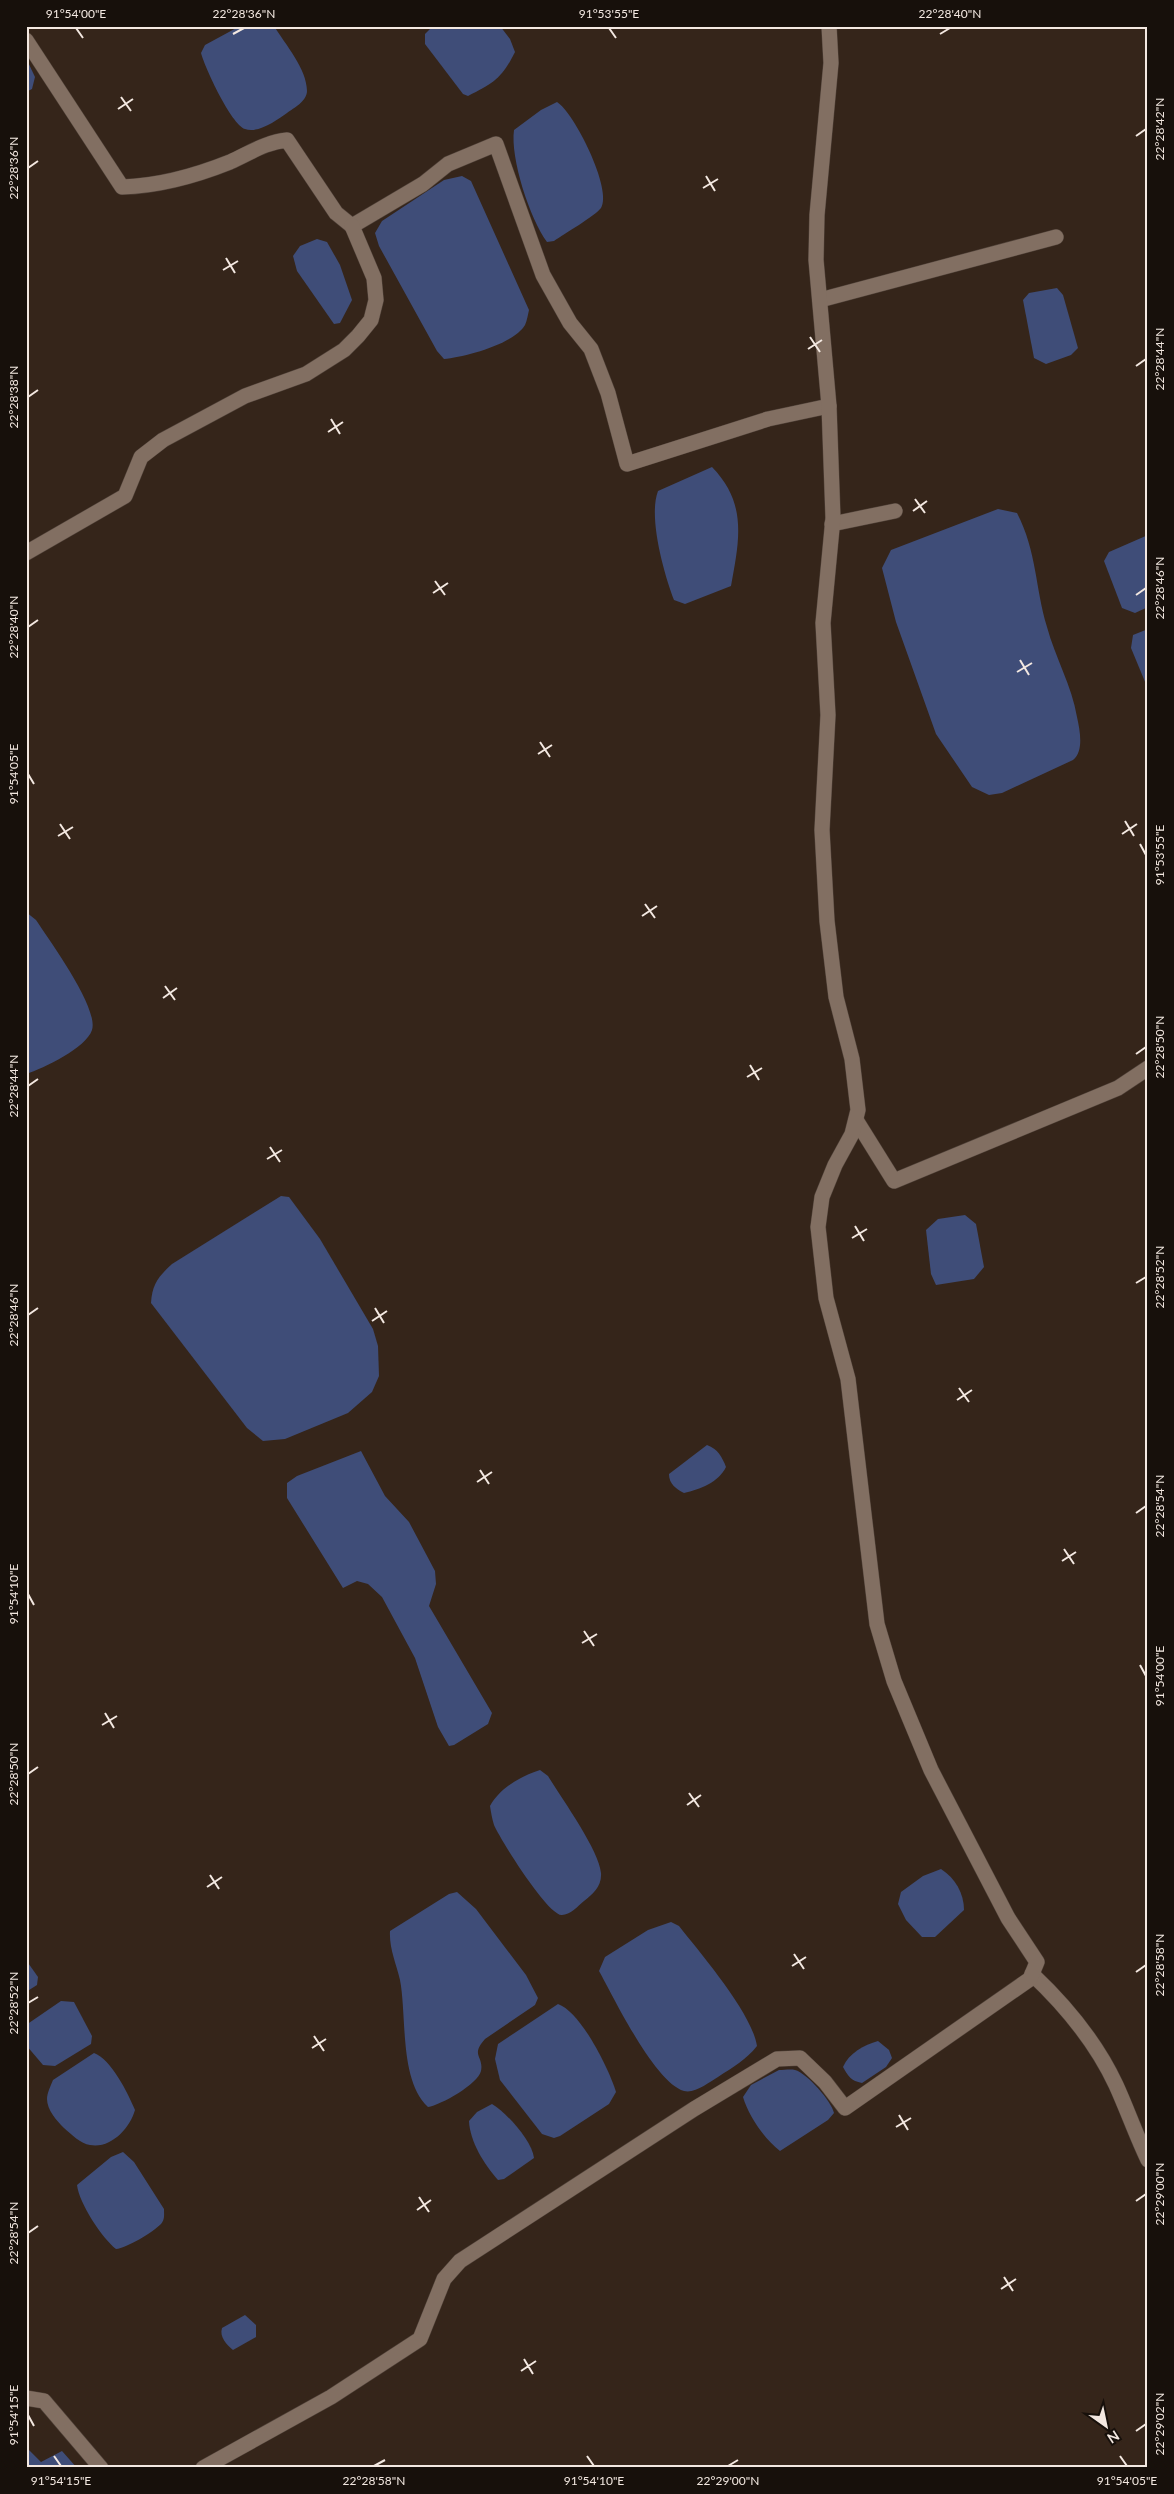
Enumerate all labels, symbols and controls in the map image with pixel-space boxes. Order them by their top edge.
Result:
text: 91°54'00"E [46,6,106,21]
text: 22°28'36"N [213,6,275,21]
text: 91°53'55"E [579,6,639,21]
text: 22°28'40"N [919,6,981,21]
text: 22°28'42"N [1152,98,1167,160]
text: 22°28'36"N [6,137,21,199]
text: 22°28'44"N [1152,328,1167,390]
text: 22°28'38"N [6,366,21,428]
text: 22°28'46"N [1152,557,1167,619]
text: 22°28'40"N [6,596,21,658]
text: 91°54'05"E [6,744,21,804]
text: 91°53'55"E [1152,825,1167,885]
text: 22°28'50"N [1152,1016,1167,1078]
text: 22°28'44"N [6,1055,21,1117]
text: 22°28'52"N [1152,1246,1167,1308]
text: 22°28'46"N [6,1284,21,1346]
text: 22°28'54"N [1152,1475,1167,1537]
text: 91°54'10"E [6,1564,21,1624]
text: 91°54'00"E [1152,1646,1167,1706]
text: 22°28'50"N [6,1743,21,1805]
text: 22°28'58"N [1152,1934,1167,1996]
text: 22°28'52"N [6,1972,21,2034]
text: 22°29'00"N [1152,2163,1167,2225]
text: 22°28'54"N [6,2202,21,2264]
text: 91°54'15"E [6,2385,21,2445]
text: 22°29'02"N [1152,2393,1167,2455]
north arrow [1082,2402,1132,2452]
text: N [1104,2427,1123,2447]
text: 91°54'15"E [31,2473,91,2488]
text: 22°28'58"N [343,2473,405,2488]
text: 91°54'10"E [564,2473,624,2488]
text: 22°29'00"N [697,2473,759,2488]
text: 91°54'05"E [1097,2473,1157,2488]

